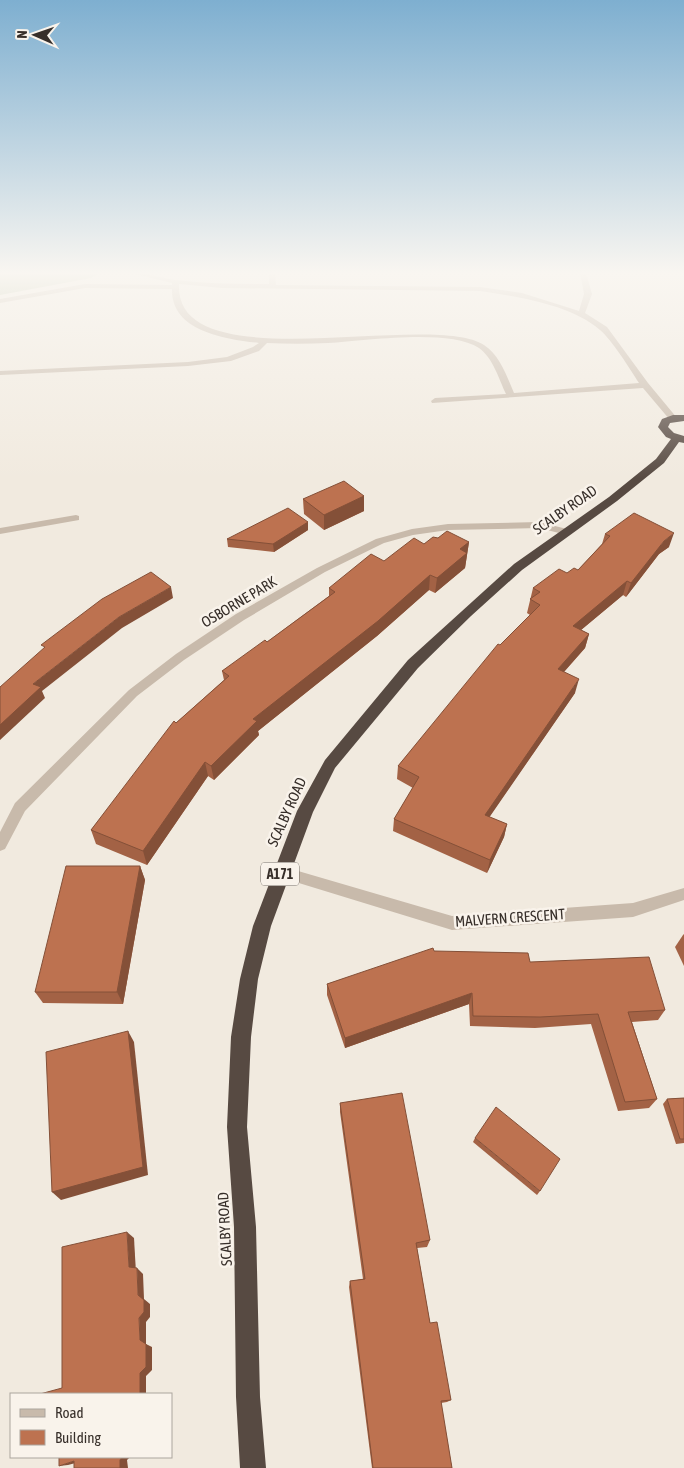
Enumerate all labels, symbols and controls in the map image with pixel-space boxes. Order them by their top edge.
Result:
north arrow [10,10,60,60]
text: N [14,30,30,39]
street label: SCALBY ROAD [530,481,600,538]
street label: OSBORNE PARK [198,572,280,631]
street label: SCALBY ROAD [264,775,309,849]
road number: A171 [261,862,299,886]
street label: MALVERN CRESCENT [454,905,566,930]
street label: SCALBY ROAD [214,1192,235,1266]
legend [10,1393,172,1458]
text: Road [55,1404,84,1421]
text: Building [55,1429,101,1446]

